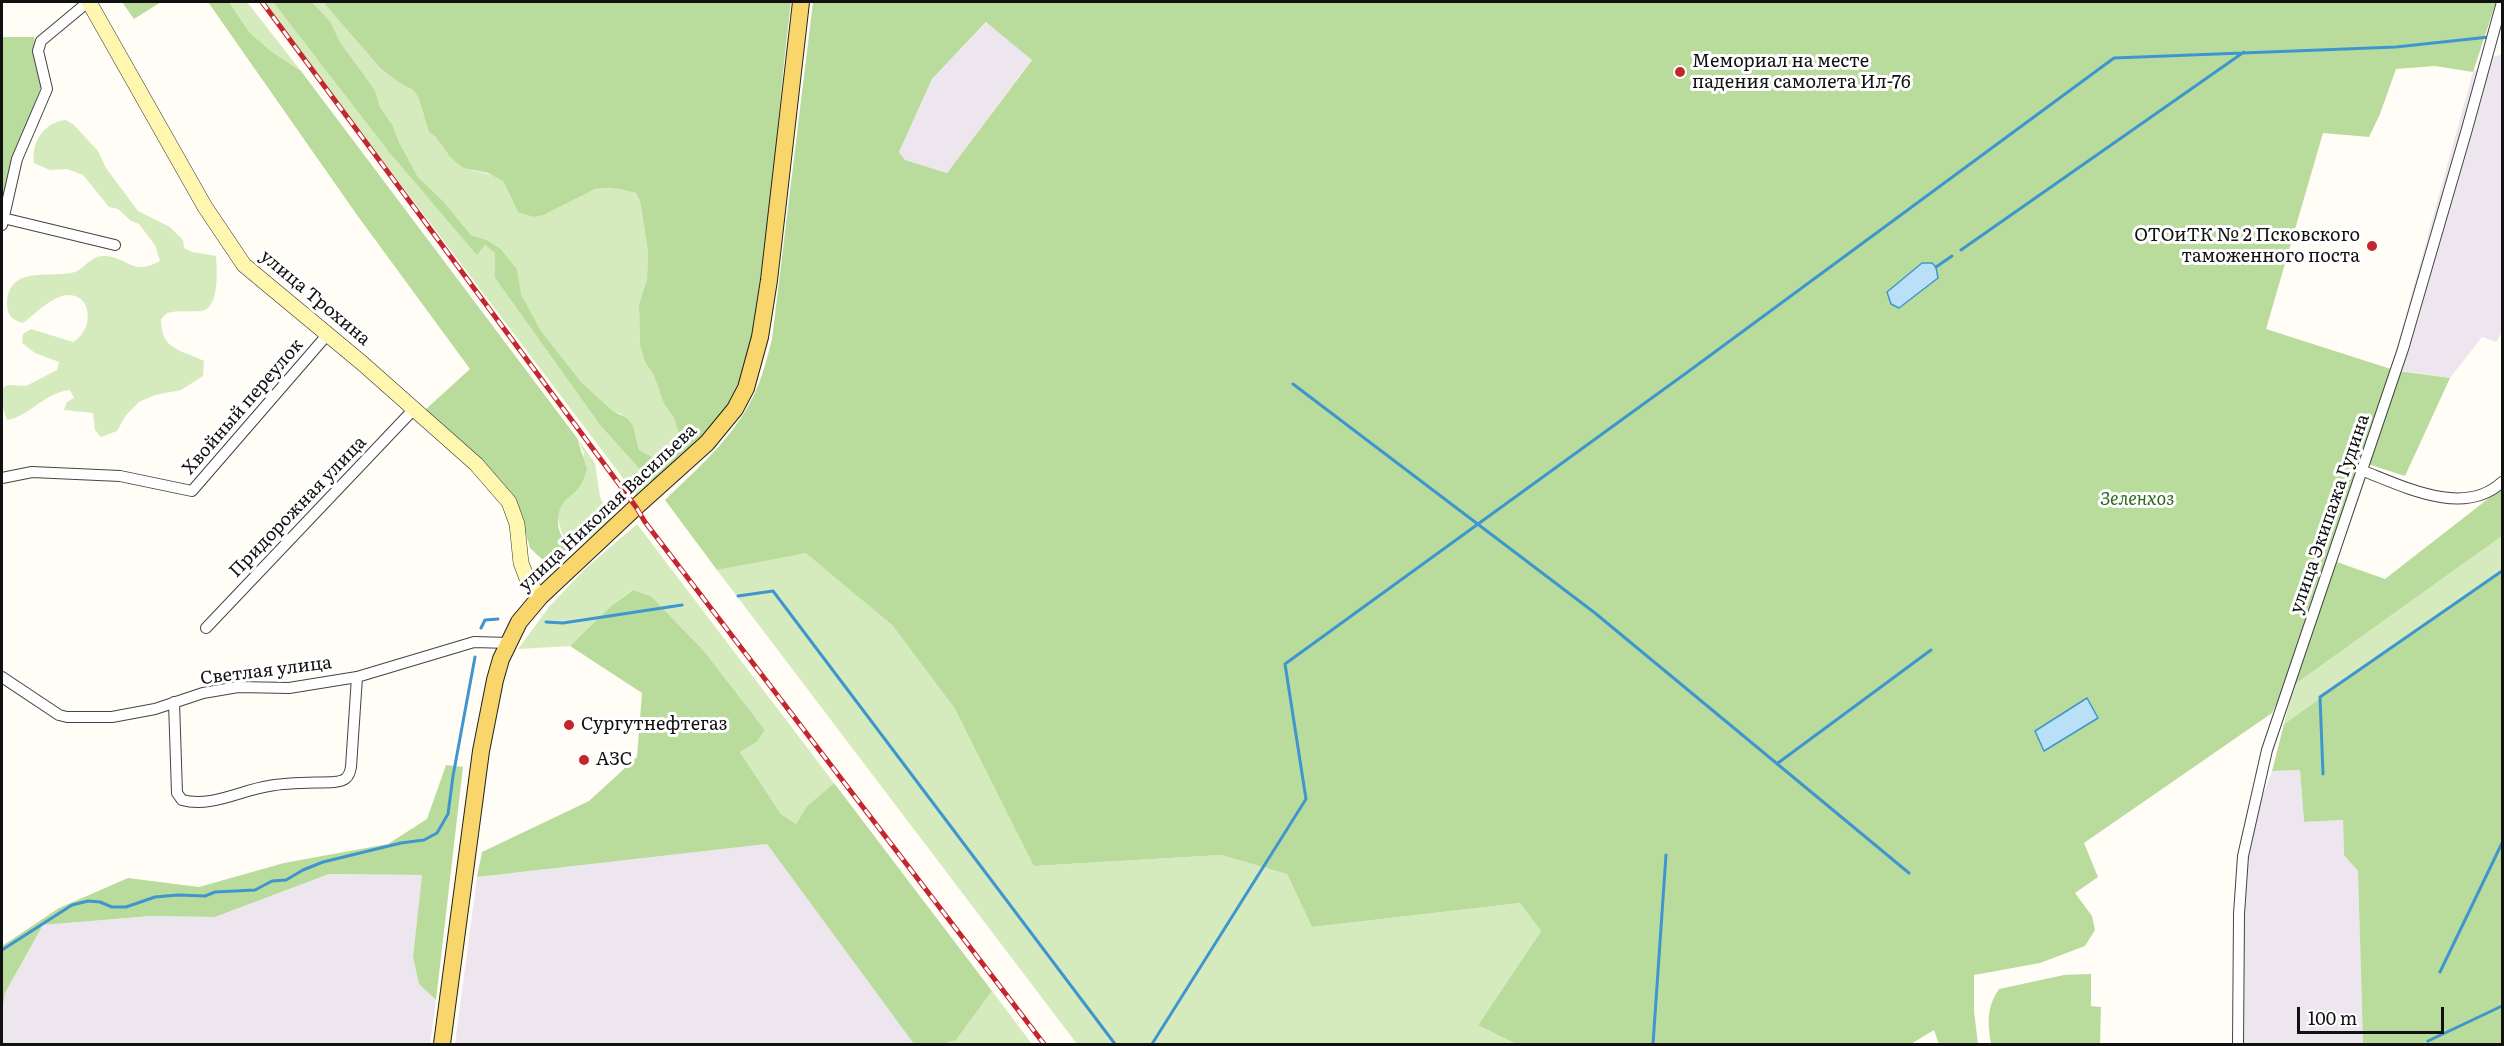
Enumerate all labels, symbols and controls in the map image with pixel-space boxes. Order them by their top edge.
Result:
place label: Мемориал на месте падения самолета Ил-76 [1692,51,1911,94]
marker: Мемориал на месте падения самолета Ил-76 [1673,65,1687,79]
place label: ОТОиТК № 2 Псковского таможенного поста [2134,225,2360,268]
marker: ОТОиТК № 2 Псковского таможенного поста [2365,239,2379,253]
street label: улица Трохина [255,246,375,350]
street label: Хвойный переулок [178,335,308,479]
street label: улица Экипажа Гудина [2286,411,2374,617]
street label: улица Николая Васильева [515,420,701,596]
street label: Придорожная улица [225,432,371,582]
park label: Зеленхоз [2100,489,2174,511]
street label: Светлая улица [199,652,333,690]
place label: Сургутнефтегаз [581,714,728,736]
marker: Сургутнефтегаз [562,718,576,732]
place label: АЗС [596,749,632,771]
marker: АЗС [577,753,591,767]
scale bar [2300,995,2447,1033]
text: 100 m [2308,1004,2357,1031]

